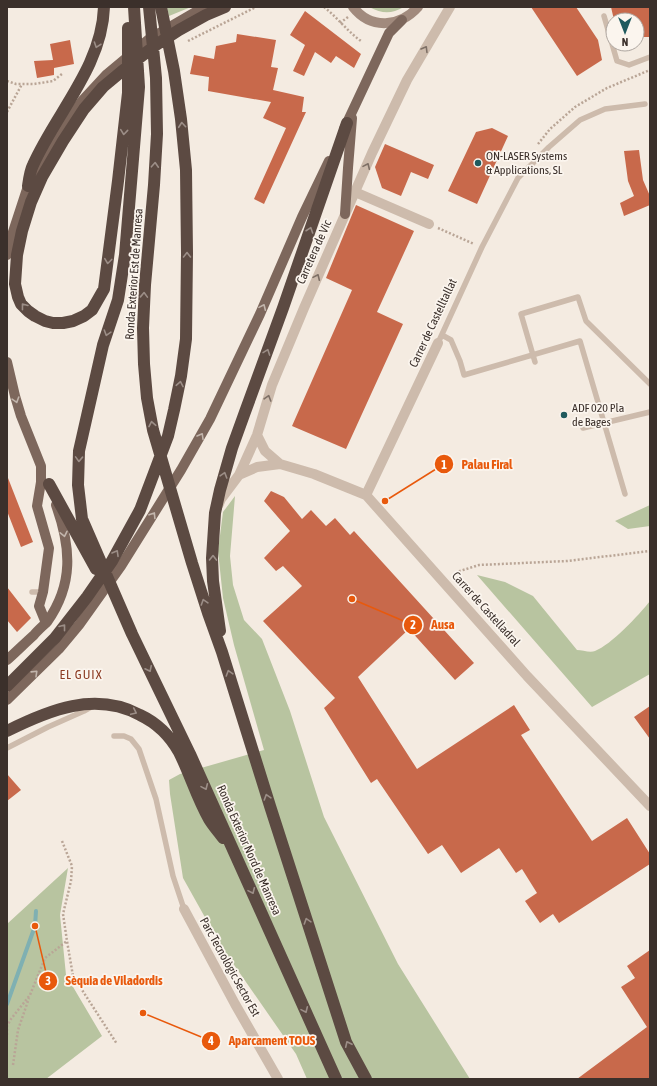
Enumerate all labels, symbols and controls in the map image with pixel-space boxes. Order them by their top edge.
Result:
north arrow [605,12,645,52]
text: N [622,36,628,48]
one-way arrow [93,41,102,48]
one-way arrow [420,46,427,53]
one-way arrow [177,122,186,128]
one-way arrow [120,129,129,135]
place label: ON-LASER Systems & Applications, SL [486,149,567,177]
marker: ON-LASER Systems & Applications, SL [473,158,483,168]
one-way arrow [151,162,160,168]
one-way arrow [362,162,370,169]
street label: Ronda Exterior Est de Manresa [122,208,146,340]
street label: Carretera de Vic [294,217,335,286]
one-way arrow [305,226,314,233]
one-way arrow [183,252,191,258]
one-way arrow [104,258,113,264]
one-way arrow [312,274,320,282]
street label: Carrer de Castelltallat [406,276,460,370]
one-way arrow [140,292,149,298]
one-way arrow [22,303,29,310]
one-way arrow [258,303,266,311]
one-way arrow [103,329,112,336]
one-way arrow [262,349,270,356]
one-way arrow [175,381,183,388]
one-way arrow [263,395,272,402]
one-way arrow [11,396,20,403]
place label: ADF 020 Pla de Bages [572,401,624,429]
marker: ADF 020 Pla de Bages [559,410,569,420]
one-way arrow [148,421,156,427]
one-way arrow [196,433,203,440]
callout: Palau Firal [434,452,521,477]
one-way arrow [75,456,83,462]
text: Palau Firal [462,457,513,472]
text: 1 [441,458,447,472]
one-way arrow [219,472,228,479]
one-way arrow [148,513,155,520]
one-way arrow [60,531,68,537]
one-way arrow [112,550,119,557]
one-way arrow [209,555,217,561]
street label: Carrer de Castelladral [449,569,524,650]
one-way arrow [200,599,209,606]
callout: Ausa [403,612,462,637]
text: Ausa [430,617,455,632]
text: 2 [410,618,416,632]
one-way arrow [58,625,65,632]
one-way arrow [144,665,152,673]
district label: EL GUIX [59,667,103,682]
one-way arrow [30,670,38,677]
one-way arrow [225,670,234,677]
one-way arrow [130,707,137,715]
one-way arrow [200,782,208,790]
street label: Ronda Exterior Nord de Manresa [214,783,284,917]
one-way arrow [263,794,272,801]
one-way arrow [247,887,255,894]
street label: Parc Tecnològic Sector Est [197,915,263,1020]
one-way arrow [303,918,312,925]
callout: Sèquia de Viladordis [38,968,171,993]
text: Sèquia de Viladordis [65,973,163,988]
text: 3 [45,974,51,988]
one-way arrow [300,1005,308,1013]
callout: Aparcament TOUS [201,1028,323,1053]
text: Aparcament TOUS [228,1033,316,1048]
text: 4 [207,1034,214,1048]
one-way arrow [345,1041,353,1049]

